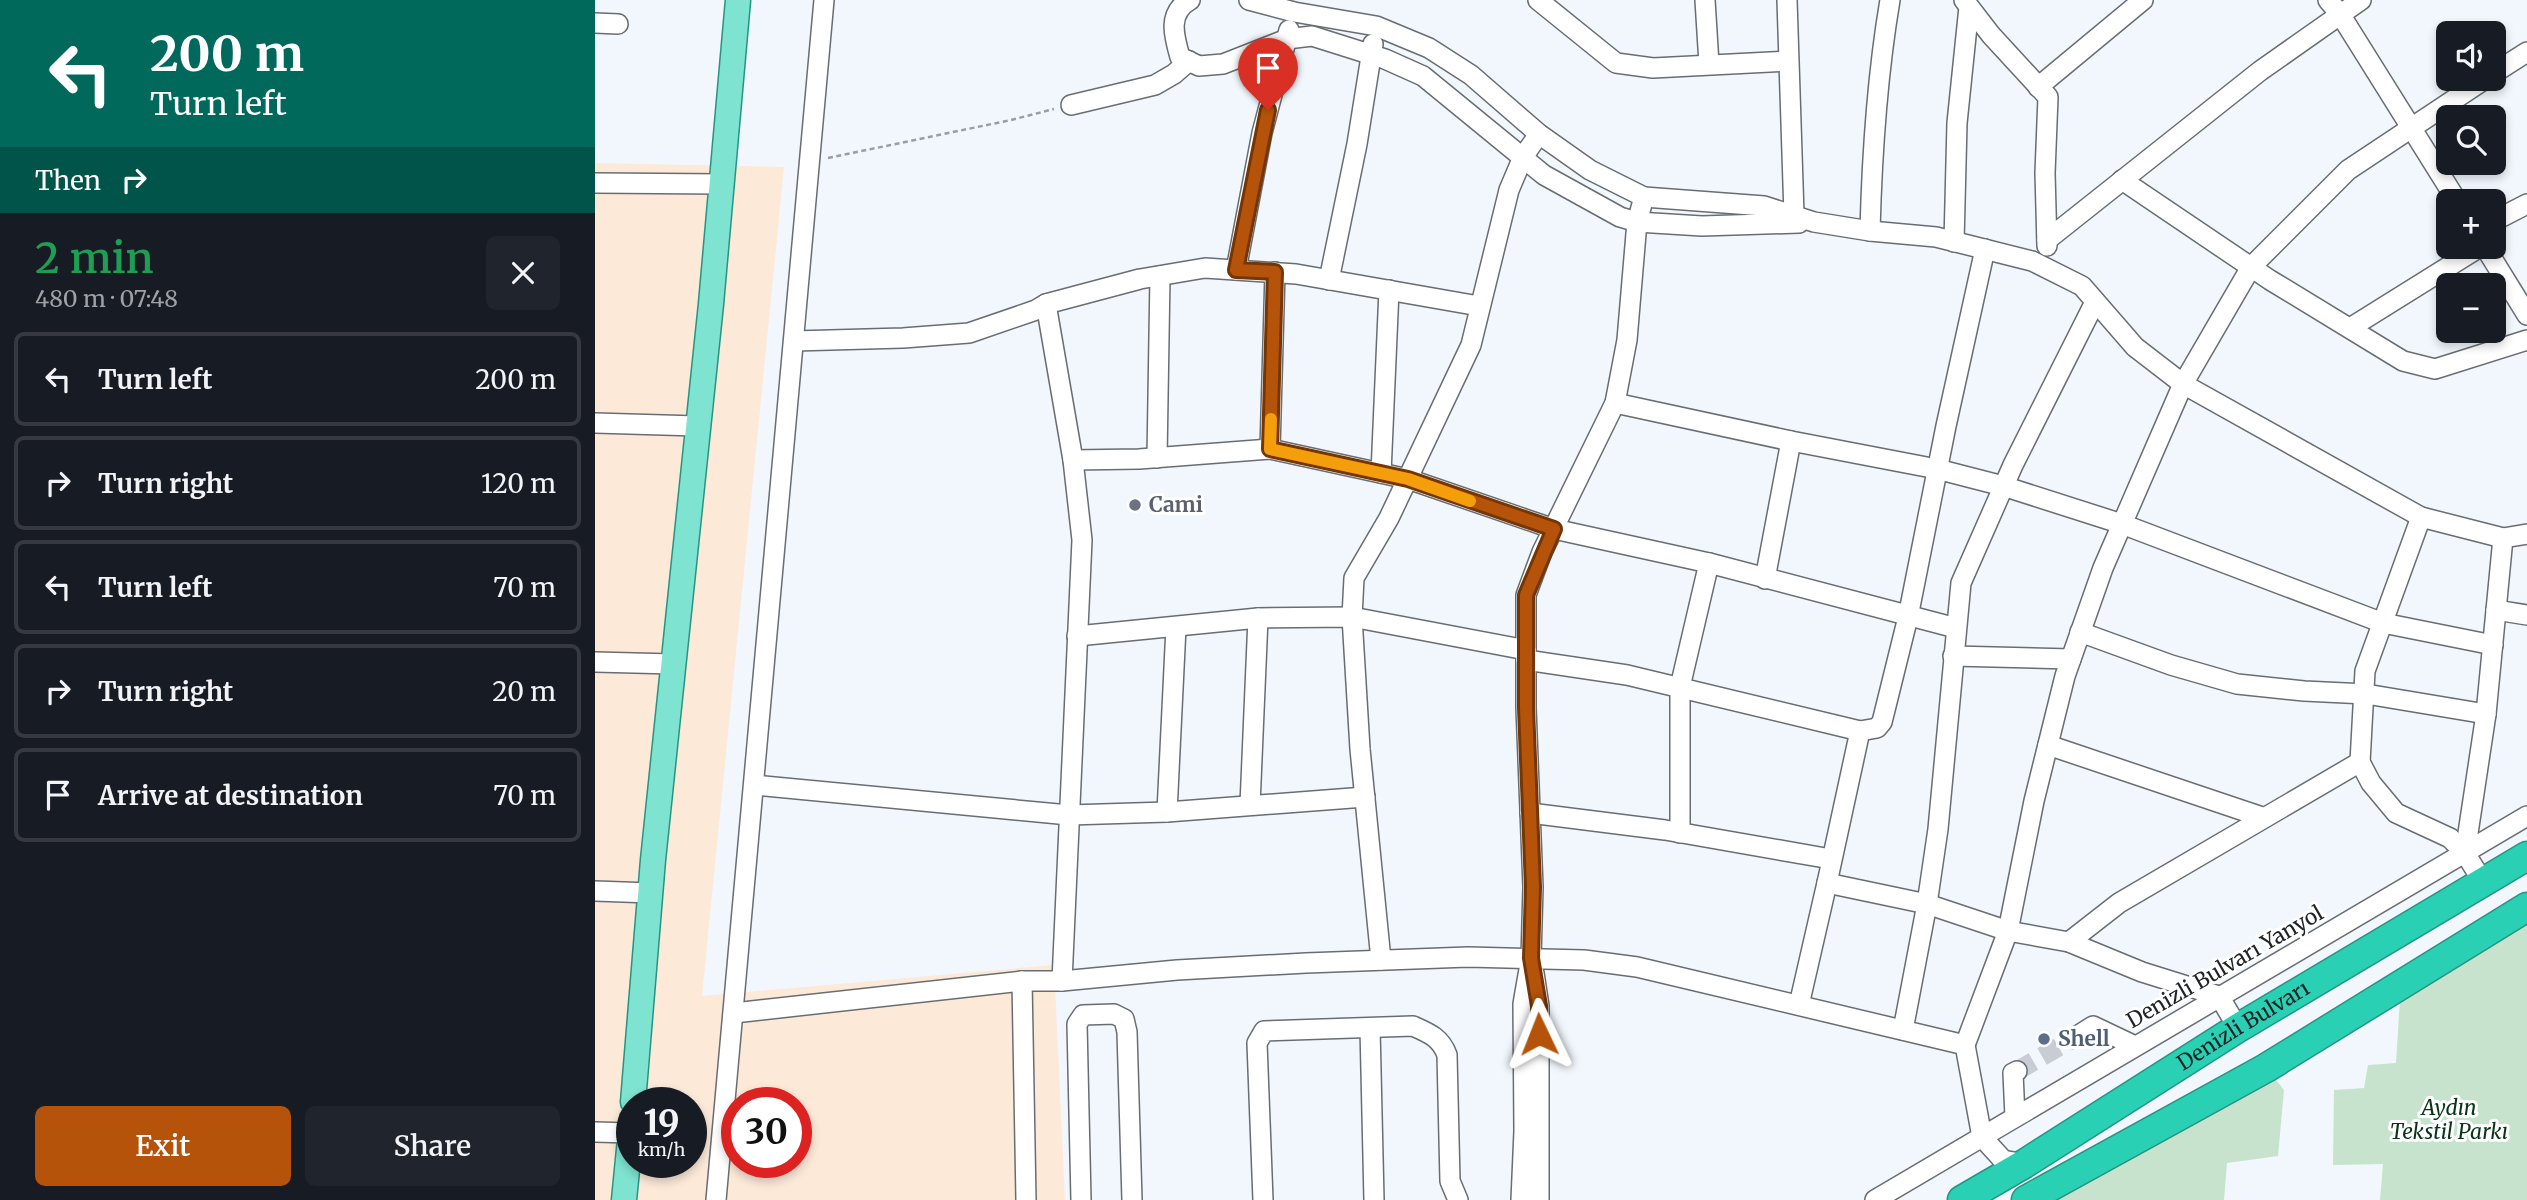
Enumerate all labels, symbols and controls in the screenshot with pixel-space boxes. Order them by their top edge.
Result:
map controls [2436,21,2506,343]
button: sound [2436,21,2506,91]
text: 200 m [150,23,304,84]
icon: left [35,28,126,119]
pin [1238,38,1298,110]
icon: arrive [1249,49,1287,87]
text: Turn left [150,84,287,124]
button: search [2436,105,2506,175]
icon: right [115,161,153,199]
text: Then [35,164,101,197]
button: + [2436,189,2506,259]
text: 2 min [35,232,154,284]
button: close [486,236,560,310]
button: − [2436,273,2506,343]
text: 480 m · 07:48 [35,284,178,313]
icon: left [39,360,77,398]
text: Turn left [98,363,212,396]
text: 200 m [475,363,556,396]
icon: right [39,464,77,502]
text: Turn right [98,467,233,500]
text: 120 m [481,467,556,500]
place label: Cami [1149,491,1203,518]
marker: Cami [1127,497,1143,513]
icon: left [39,568,77,606]
text: Turn left [98,571,212,604]
text: 70 m [493,571,556,604]
icon: right [39,672,77,710]
text: Turn right [98,675,233,708]
text: 20 m [492,675,556,708]
icon: arrive [39,776,77,814]
text: Arrive at destination [98,779,363,812]
text: 70 m [493,779,556,812]
street label: Denizli Bulvarı Yanyol [2122,900,2328,1034]
street label: Denizli Bulvarı [2173,975,2313,1077]
position arrow [1502,997,1576,1071]
place label: Shell [2058,1025,2110,1052]
marker: Shell [2036,1031,2052,1047]
speed limit sign: 30 [721,1087,812,1178]
park label: Aydın Tekstil Parkı [2390,1094,2508,1145]
text: 19 [643,1101,680,1145]
button: Exit [35,1106,291,1186]
button: Share [305,1106,560,1186]
text: km/h [638,1138,685,1161]

